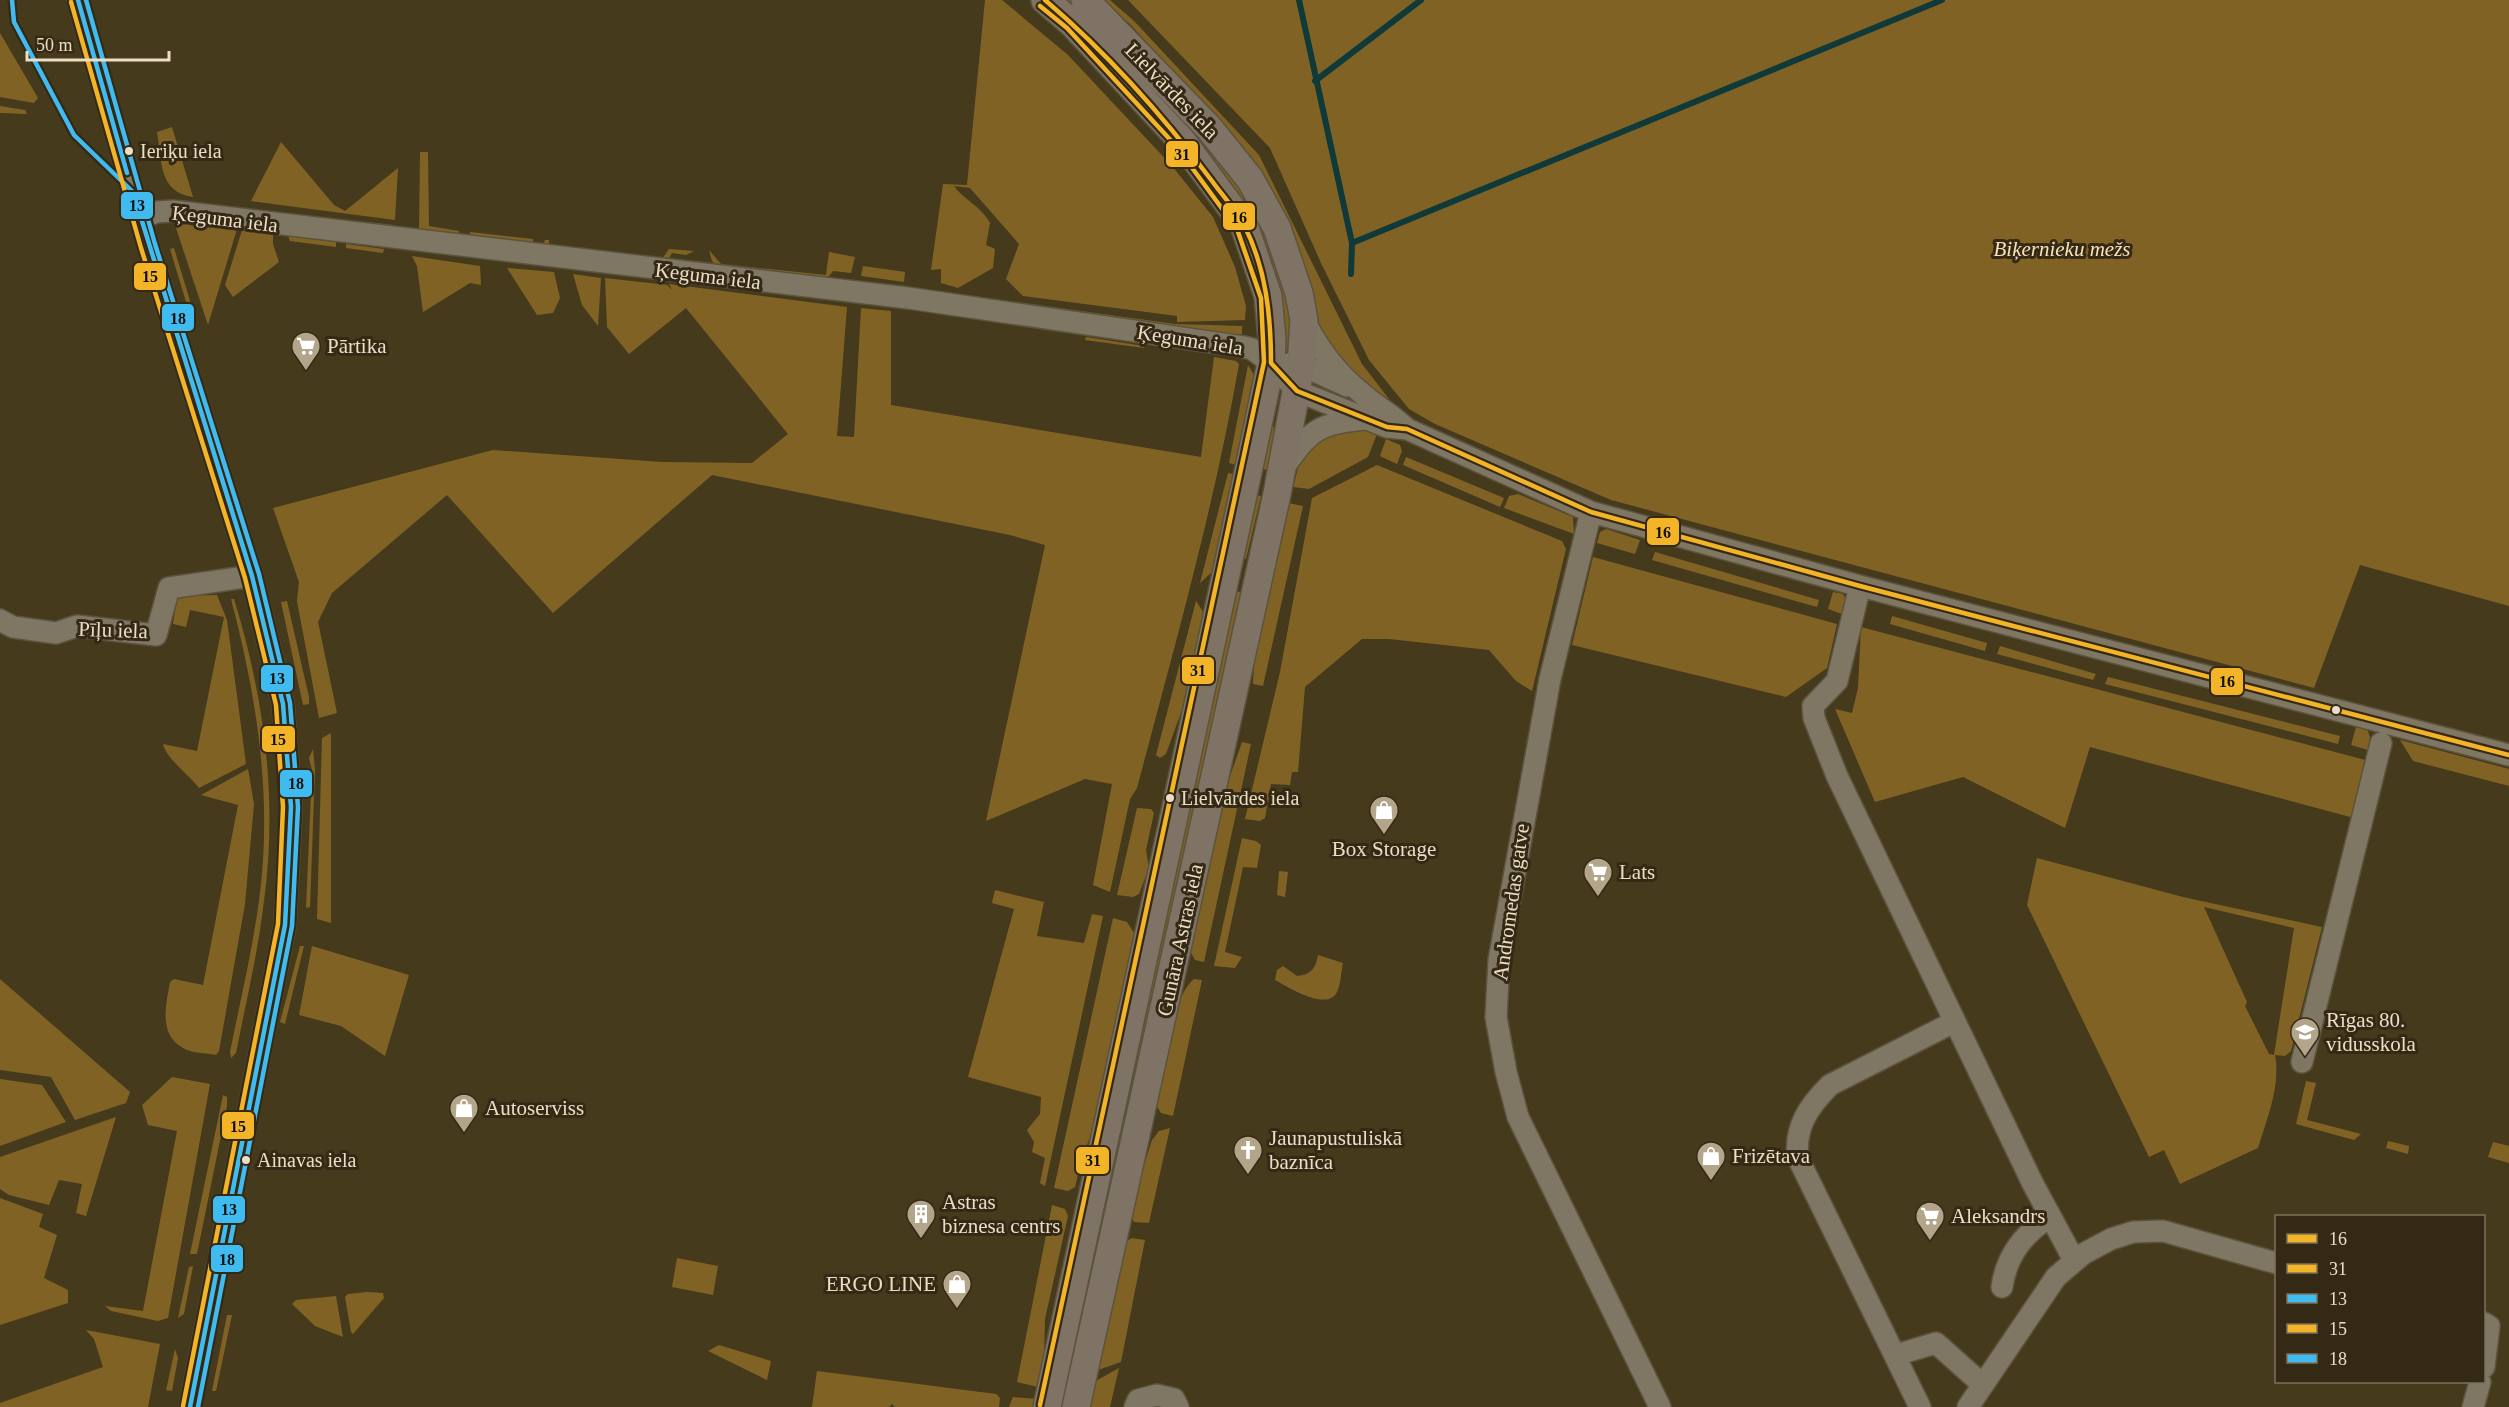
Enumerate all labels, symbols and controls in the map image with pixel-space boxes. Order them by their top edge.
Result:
scale bar [27,24,170,62]
text: 50 m [36,35,73,55]
street label: Lielvārdes iela [1120,38,1224,144]
place label: Ieriķu iela [140,140,222,163]
line badge: 31 [1165,140,1199,168]
marker: Ieriķu iela [123,145,135,157]
text: 31 [1174,146,1190,163]
line badge: 13 [120,191,154,220]
text: 13 [129,197,145,214]
street label: Ķeguma iela [171,201,280,237]
line badge: 16 [1222,202,1256,231]
text: 16 [1231,209,1247,226]
park label: Biķernieku mežs [1993,237,2131,261]
street label: Ķeguma iela [654,258,763,294]
line badge: 15 [133,262,167,291]
text: 15 [142,268,158,285]
line badge: 18 [161,303,195,332]
text: 18 [170,310,186,327]
street label: Ķeguma iela [1135,320,1245,360]
supermarket icon: Pārtika [290,330,322,372]
place label: Pārtika [327,334,387,358]
line badge: 16 [1646,517,1680,546]
text: 16 [1655,524,1671,541]
street label: Pīļu iela [78,617,149,643]
line badge: 31 [1181,656,1215,685]
text: 31 [1190,662,1206,679]
line badge: 13 [260,664,294,693]
line badge: 16 [2210,667,2244,696]
text: 13 [269,670,285,687]
text: 16 [2219,673,2235,690]
unlabelled marker [2330,704,2342,716]
line badge: 15 [261,725,296,753]
text: 15 [270,731,286,748]
line badge: 18 [279,769,313,798]
text: 18 [288,775,304,792]
place label: Lielvārdes iela [1181,787,1299,809]
marker: Lielvārdes iela [1164,792,1176,804]
shop icon: Box Storage [1368,794,1400,836]
street label: Andromedas gatve [1488,822,1534,982]
place label: Box Storage [1332,837,1436,861]
supermarket icon: Lats [1582,856,1614,898]
place label: Lats [1619,860,1655,884]
street label: Gunāra Astras iela [1152,861,1208,1018]
place label: Rīgas 80. vidusskola [2326,1008,2417,1056]
school or university icon: Rīgas 80. vidusskola [2289,1016,2321,1058]
shop icon: Autoserviss [448,1092,480,1134]
place label: Autoserviss [485,1096,584,1120]
line badge: 15 [221,1111,255,1140]
text: 15 [230,1118,246,1135]
place label: Jaunapustuliskā baznīca [1269,1126,1403,1174]
church icon: Jaunapustuliskā baznīca [1232,1134,1264,1176]
shop icon: Frizētava [1695,1140,1727,1182]
place label: Frizētava [1732,1144,1811,1168]
line badge: 31 [1075,1146,1110,1175]
place label: Ainavas iela [257,1149,357,1171]
text: 31 [1085,1152,1101,1169]
marker: Ainavas iela [240,1154,252,1166]
place label: Astras biznesa centrs [942,1190,1060,1238]
line badge: 13 [212,1195,246,1224]
building icon: Astras biznesa centrs [905,1198,937,1240]
supermarket icon: Aleksandrs [1914,1200,1946,1242]
text: 13 [221,1201,237,1218]
place label: Aleksandrs [1951,1204,2045,1228]
legend [2275,1215,2485,1383]
text: 16 [2329,1229,2347,1249]
line badge: 18 [210,1244,244,1273]
text: 18 [219,1251,235,1268]
text: 31 [2329,1259,2347,1279]
shop icon: ERGO LINE [941,1268,973,1310]
place label: ERGO LINE [826,1272,936,1296]
text: 13 [2329,1289,2347,1309]
text: 15 [2329,1319,2347,1339]
text: 18 [2329,1349,2347,1369]

